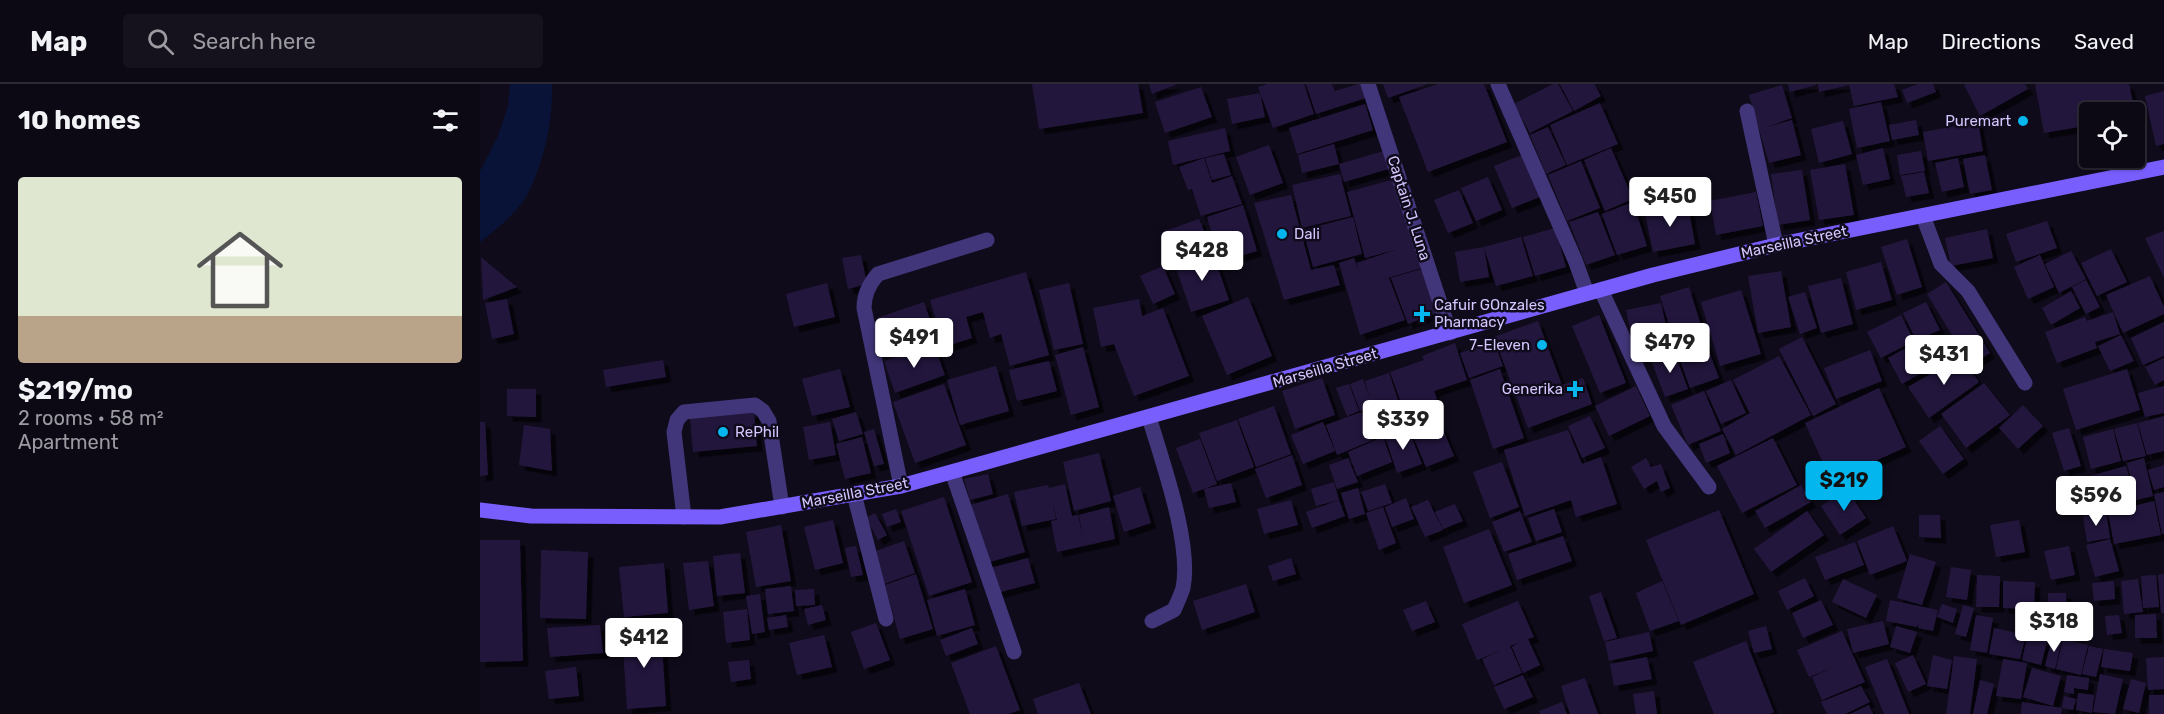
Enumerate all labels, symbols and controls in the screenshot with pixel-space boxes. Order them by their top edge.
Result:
search box [123,14,543,68]
text: Map [30,25,87,58]
icon: search [144,25,177,58]
text: Search here [192,28,316,55]
text: Map [1868,29,1909,54]
text: Directions [1942,29,2041,54]
text: Saved [2074,29,2134,54]
map controls [2079,102,2145,168]
button: locate [2079,102,2145,168]
icon: filters [429,104,462,137]
text: 10 homes [18,105,141,136]
place label: Puremart [1945,112,2011,130]
marker: Puremart [2016,114,2030,128]
street label: Captain J. Luna [1384,153,1434,263]
pin: $450 [1634,177,1706,228]
text: $450 [1643,184,1697,208]
icon: home [186,216,294,324]
street label: Marseilla Street [1739,222,1849,262]
place label: Dali [1294,225,1320,243]
marker: Dali [1275,227,1289,241]
pin: $428 [1166,231,1238,282]
text: $428 [1175,238,1229,262]
place label: Cafuir GOnzales Pharmacy [1434,296,1545,331]
marker: Cafuir GOnzales Pharmacy [1415,307,1429,321]
pin: $491 [878,318,950,369]
pin: $479 [1634,323,1706,374]
text: $491 [889,325,939,349]
text: $479 [1645,330,1695,354]
pin: $431 [1908,335,1980,386]
place label: 7-Eleven [1469,336,1530,354]
marker: 7-Eleven [1535,338,1549,352]
text: $431 [1919,342,1969,366]
street label: Marseilla Street [1271,344,1380,392]
text: $219/mo [18,375,133,406]
place label: Generika [1502,380,1563,398]
marker: Generika [1568,382,1582,396]
pin: $339 [1367,400,1439,451]
text: 2 rooms · 58 m² [18,406,164,430]
text: $339 [1377,407,1429,431]
place label: RePhil [735,423,779,441]
marker: RePhil [716,425,730,439]
text: Apartment [18,430,119,454]
pin: $219 [1808,461,1880,512]
text: $219 [1819,468,1869,492]
street label: Marseilla Street [800,474,910,512]
pin: $596 [2060,476,2132,527]
text: $596 [2070,483,2122,507]
pin: $318 [2018,602,2090,653]
text: $318 [2029,609,2079,633]
pin: $412 [608,618,680,669]
text: $412 [619,625,669,649]

